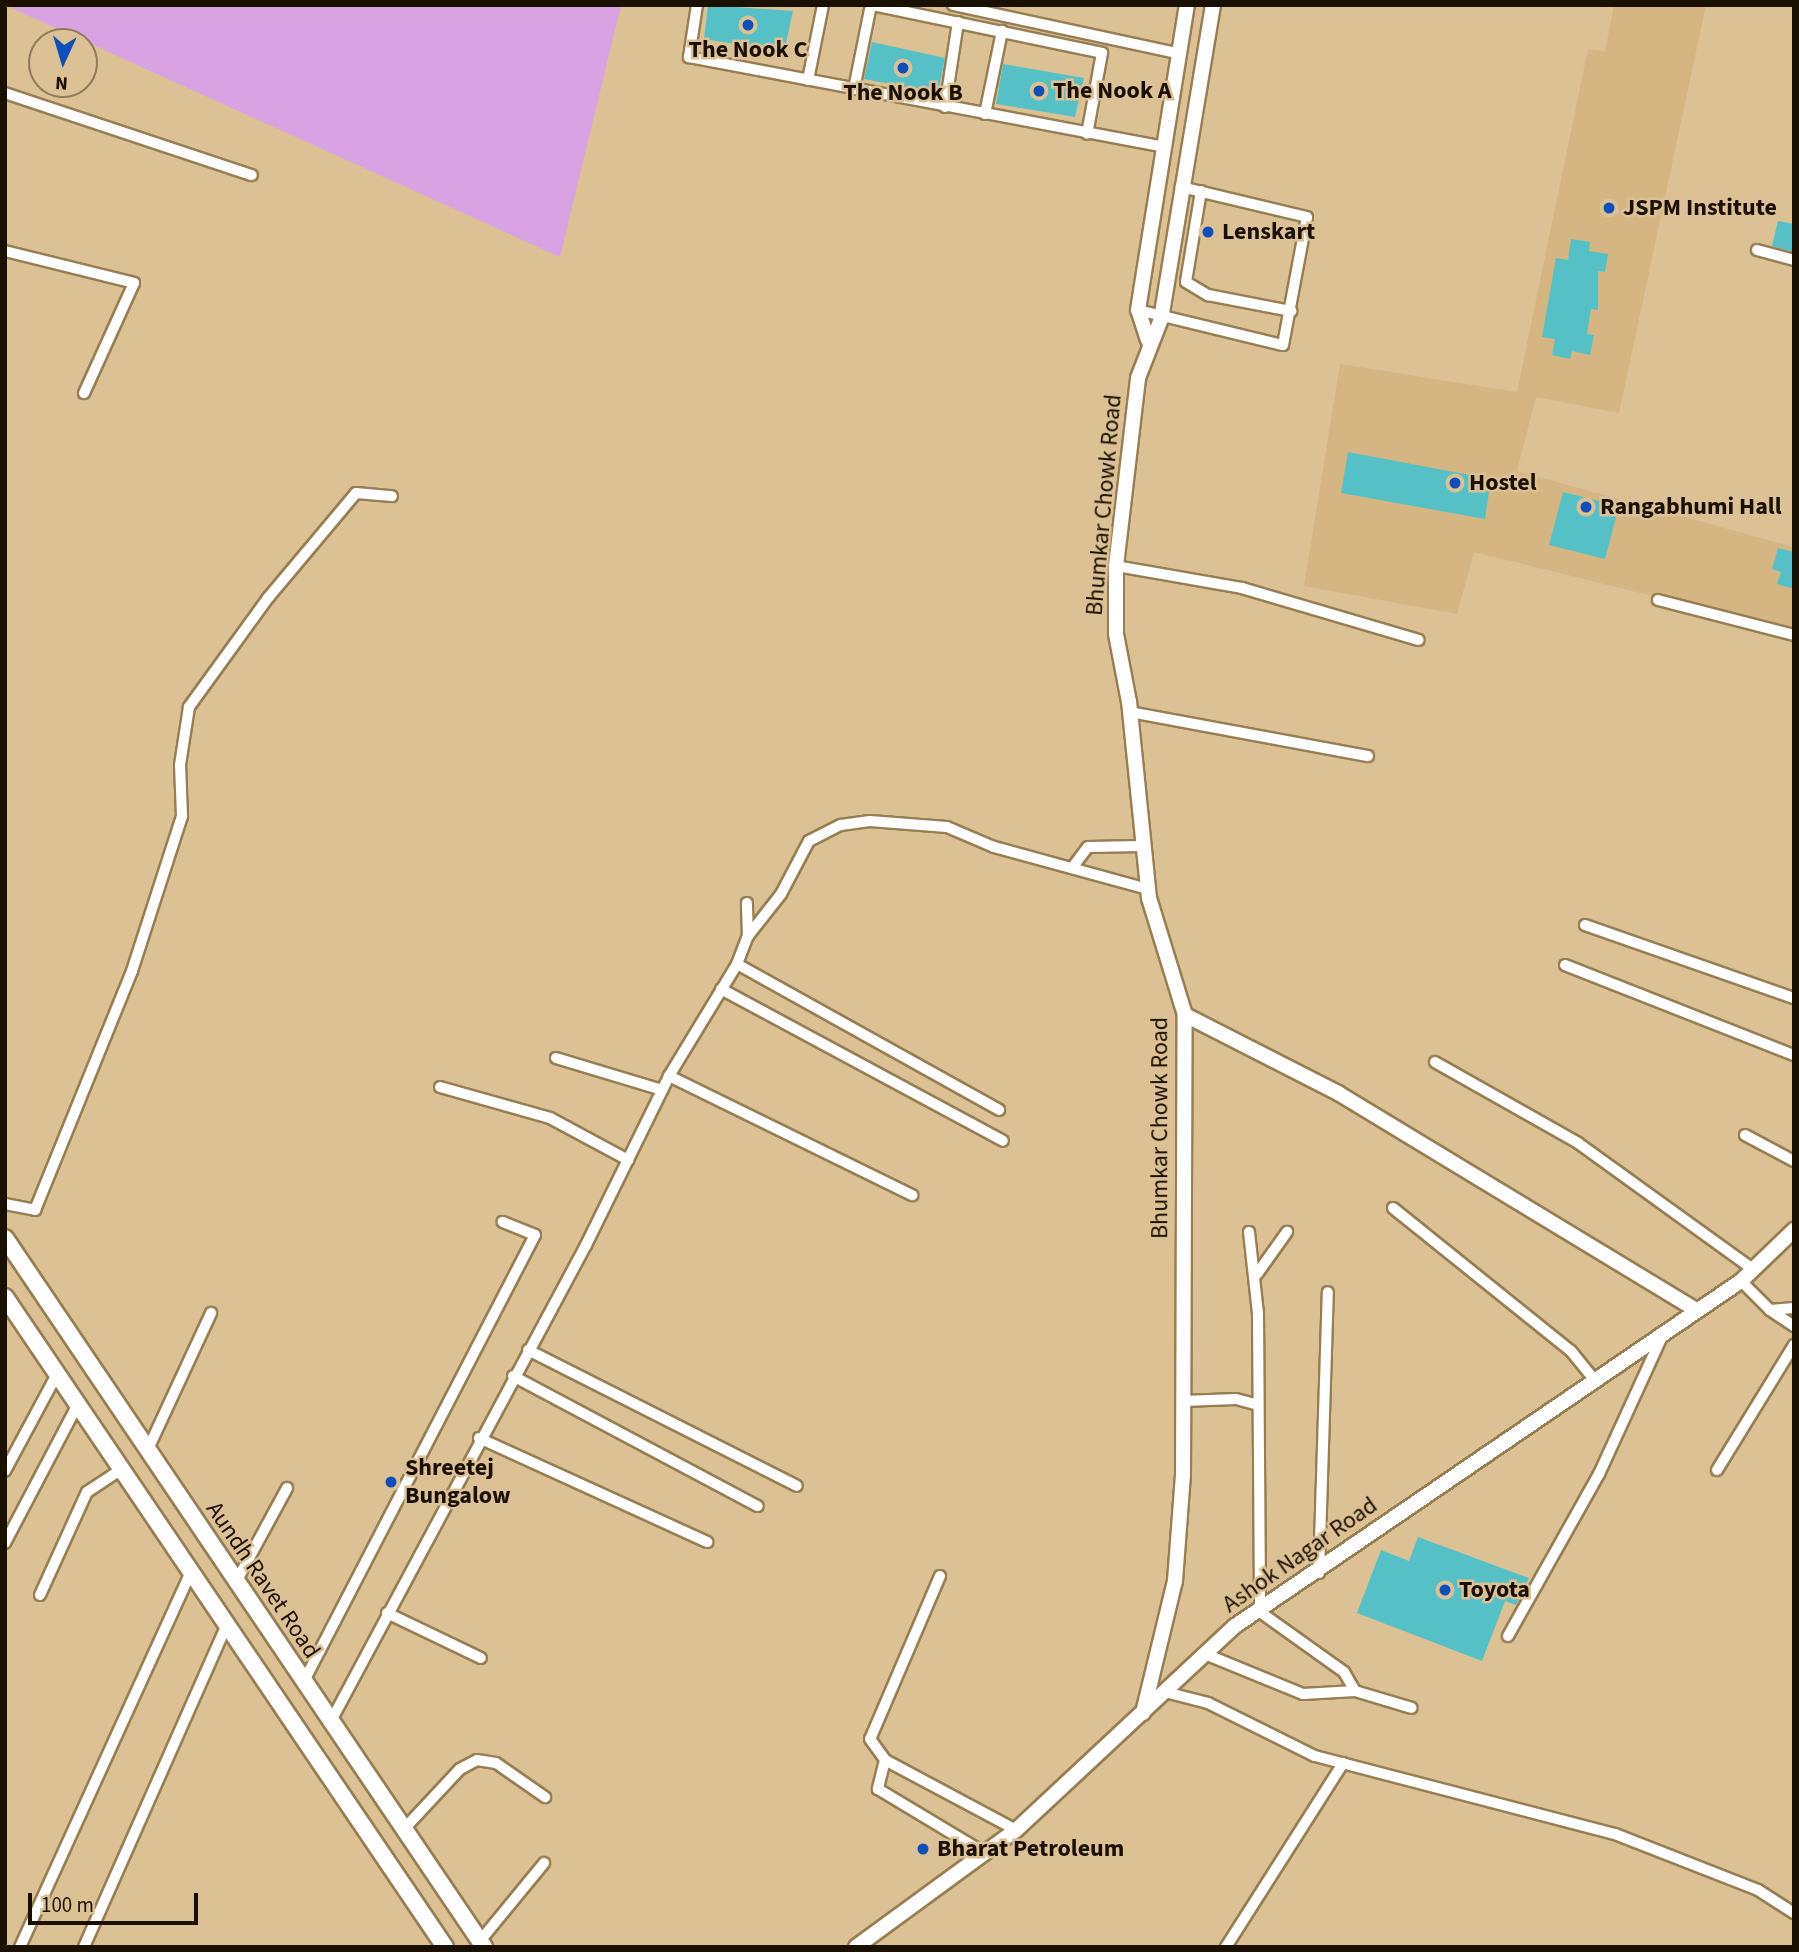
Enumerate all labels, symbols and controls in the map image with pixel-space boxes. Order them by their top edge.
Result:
marker: The Nook C [740,17,756,33]
north arrow [28,28,98,98]
place label: The Nook C [689,36,807,64]
marker: The Nook B [895,60,911,76]
text: N [54,69,69,96]
place label: The Nook A [1053,77,1172,105]
place label: The Nook B [843,79,963,107]
marker: The Nook A [1031,83,1047,99]
place label: JSPM Institute [1623,194,1777,222]
marker: JSPM Institute [1601,200,1617,216]
place label: Lenskart [1222,218,1315,246]
marker: Lenskart [1200,224,1216,240]
street label: Bhumkar Chowk Road [1080,393,1128,617]
place label: Hostel [1469,469,1537,497]
marker: Hostel [1447,475,1463,491]
place label: Rangabhumi Hall [1600,493,1782,521]
marker: Rangabhumi Hall [1578,499,1594,515]
street label: Bhumkar Chowk Road [1146,1017,1174,1239]
place label: Shreetej Bungalow [405,1454,510,1510]
marker: Shreetej Bungalow [383,1474,399,1490]
street label: Ashok Nagar Road [1217,1491,1383,1619]
street label: Aundh Ravet Road [200,1496,326,1664]
place label: Toyota [1459,1576,1530,1604]
marker: Toyota [1437,1582,1453,1598]
place label: Bharat Petroleum [937,1835,1124,1863]
marker: Bharat Petroleum [915,1841,931,1857]
scale bar [32,1878,201,1922]
text: 100 m [41,1890,94,1920]

